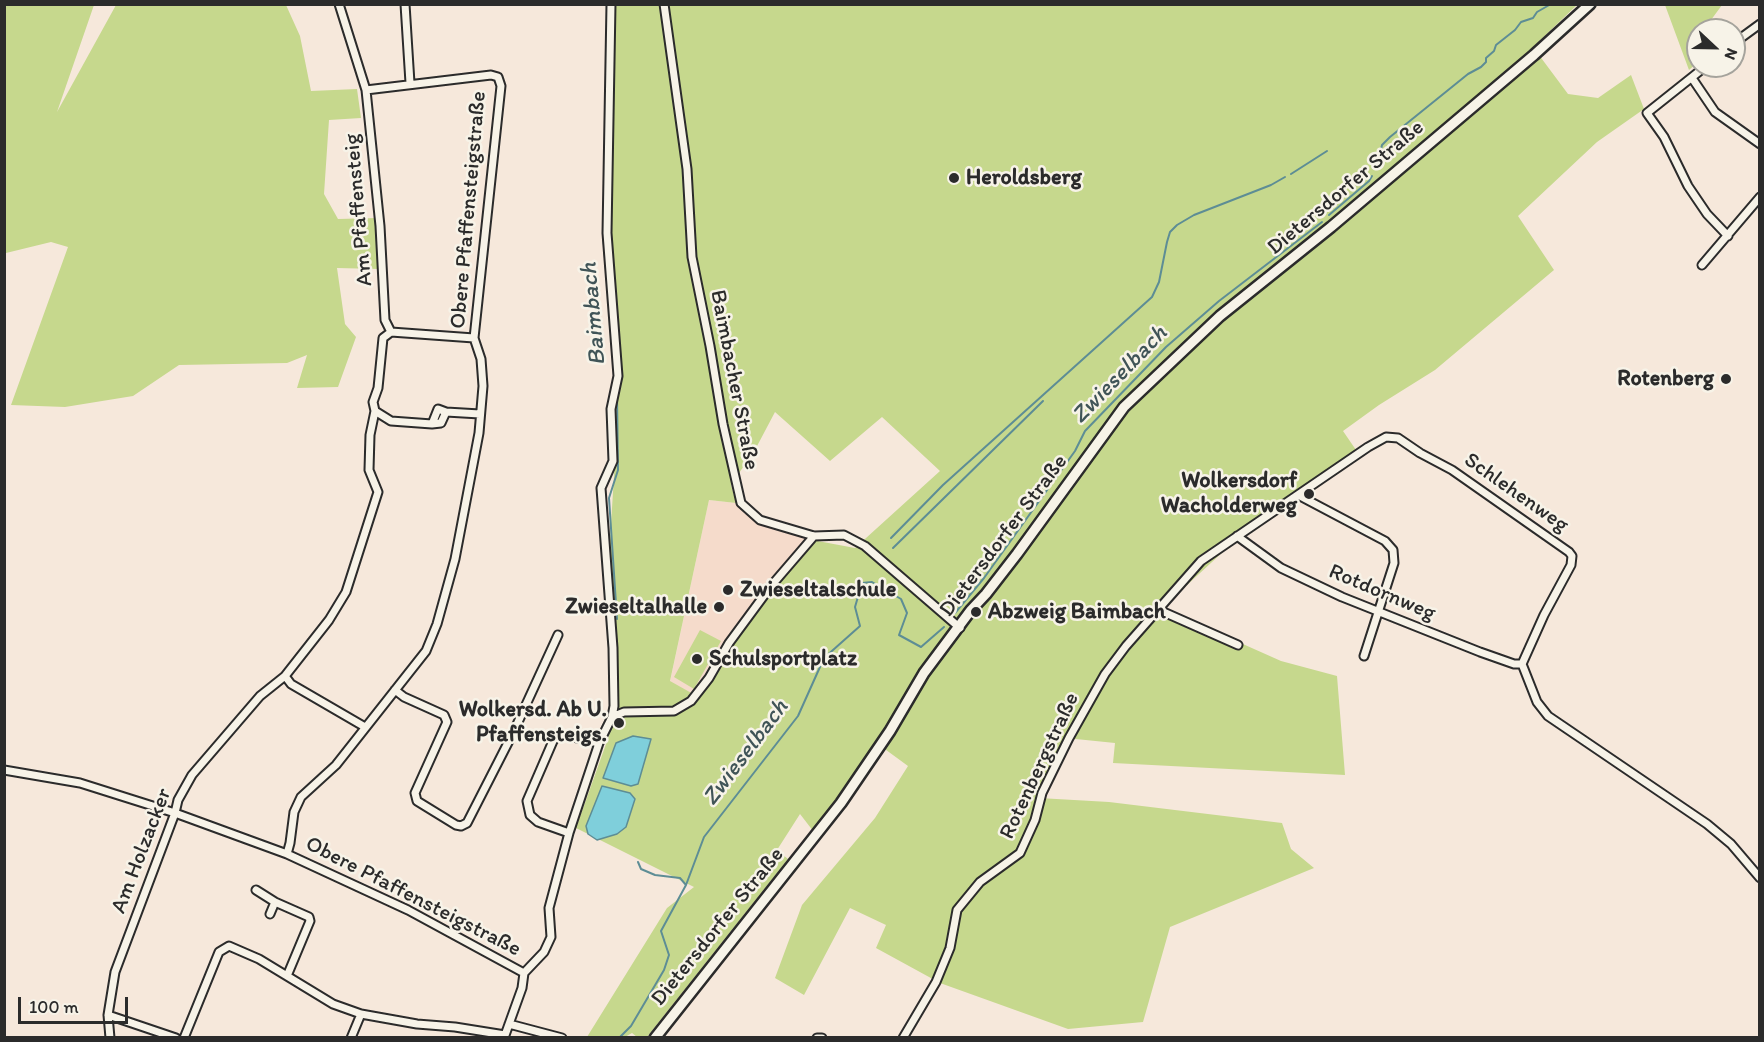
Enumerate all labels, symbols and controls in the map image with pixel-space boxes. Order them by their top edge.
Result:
north arrow [1686,18,1746,78]
text: N [1720,46,1742,63]
street label: Obere Pfaffensteigstraße [445,90,493,330]
street label: Dietersdorfer Straße [1262,115,1430,261]
street label: Am Pfaffensteig [339,133,379,287]
place label: Heroldsberg [966,165,1082,191]
marker: Heroldsberg [947,171,961,185]
water label: Baimbach [575,261,613,367]
street label: Baimbacher Straße [704,288,764,472]
water label: Zwieselbach [1066,320,1174,430]
place label: Rotenberg [1617,366,1714,392]
marker: Rotenberg [1719,372,1733,386]
street label: Schlehenweg [1459,447,1573,539]
street label: Dietersdorfer Straße [934,450,1074,622]
place label: Wolkersdorf Wacholderweg [1161,468,1297,520]
marker: Wolkersdorf Wacholderweg [1302,487,1316,501]
street label: Rotdornweg [1325,559,1439,627]
place label: Zwieseltalschule [740,577,896,603]
marker: Zwieseltalschule [721,583,735,597]
place label: Zwieseltalhalle [565,594,707,620]
place label: Abzweig Baimbach [988,599,1166,625]
marker: Zwieseltalhalle [712,600,726,614]
marker: Abzweig Baimbach [969,605,983,619]
place label: Schulsportplatz [709,646,857,672]
marker: Schulsportplatz [690,652,704,666]
street label: Rotenbergstraße [995,689,1085,843]
water label: Zwieselbach [697,694,795,812]
place label: Wolkersd. Ab U. Pfaffensteigs. [459,697,607,748]
marker: Wolkersd. Ab U. Pfaffensteigs. [612,716,626,730]
street label: Am Holzacker [106,785,178,917]
street label: Obere Pfaffensteigstraße [301,831,525,963]
street label: Dietersdorfer Straße [646,842,790,1012]
scale bar [21,985,130,1023]
text: 100 m [29,996,79,1018]

